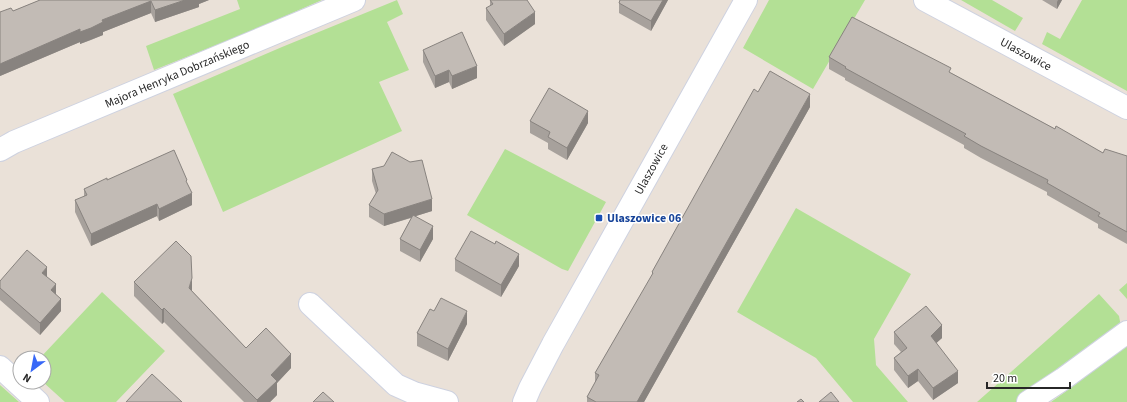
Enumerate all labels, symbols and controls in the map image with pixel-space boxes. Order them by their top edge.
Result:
street label: Ulaszowice [997,34,1055,75]
street label: Majora Henryka Dobrzańskiego [102,36,252,113]
street label: Ulaszowice [630,141,672,198]
place label: Ulaszowice 06 [607,210,681,227]
marker: Ulaszowice 06 [594,213,604,223]
north arrow [12,350,52,390]
scale bar [987,364,1070,390]
text: N [20,370,34,386]
text: 20 m [993,370,1017,387]

